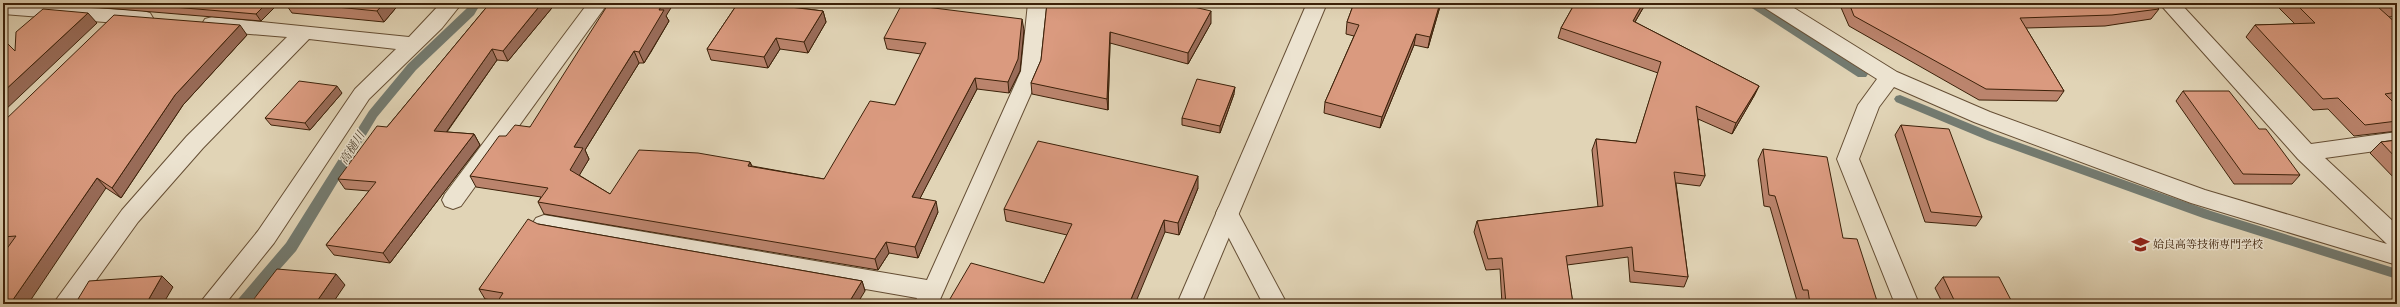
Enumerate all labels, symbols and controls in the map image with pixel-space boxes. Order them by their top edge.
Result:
water label: 高樋川 [336,127,369,168]
school or university icon: 姶良高等技術専門学校 [2130,234,2150,254]
place label: 姶良高等技術専門学校 [2153,237,2263,252]

